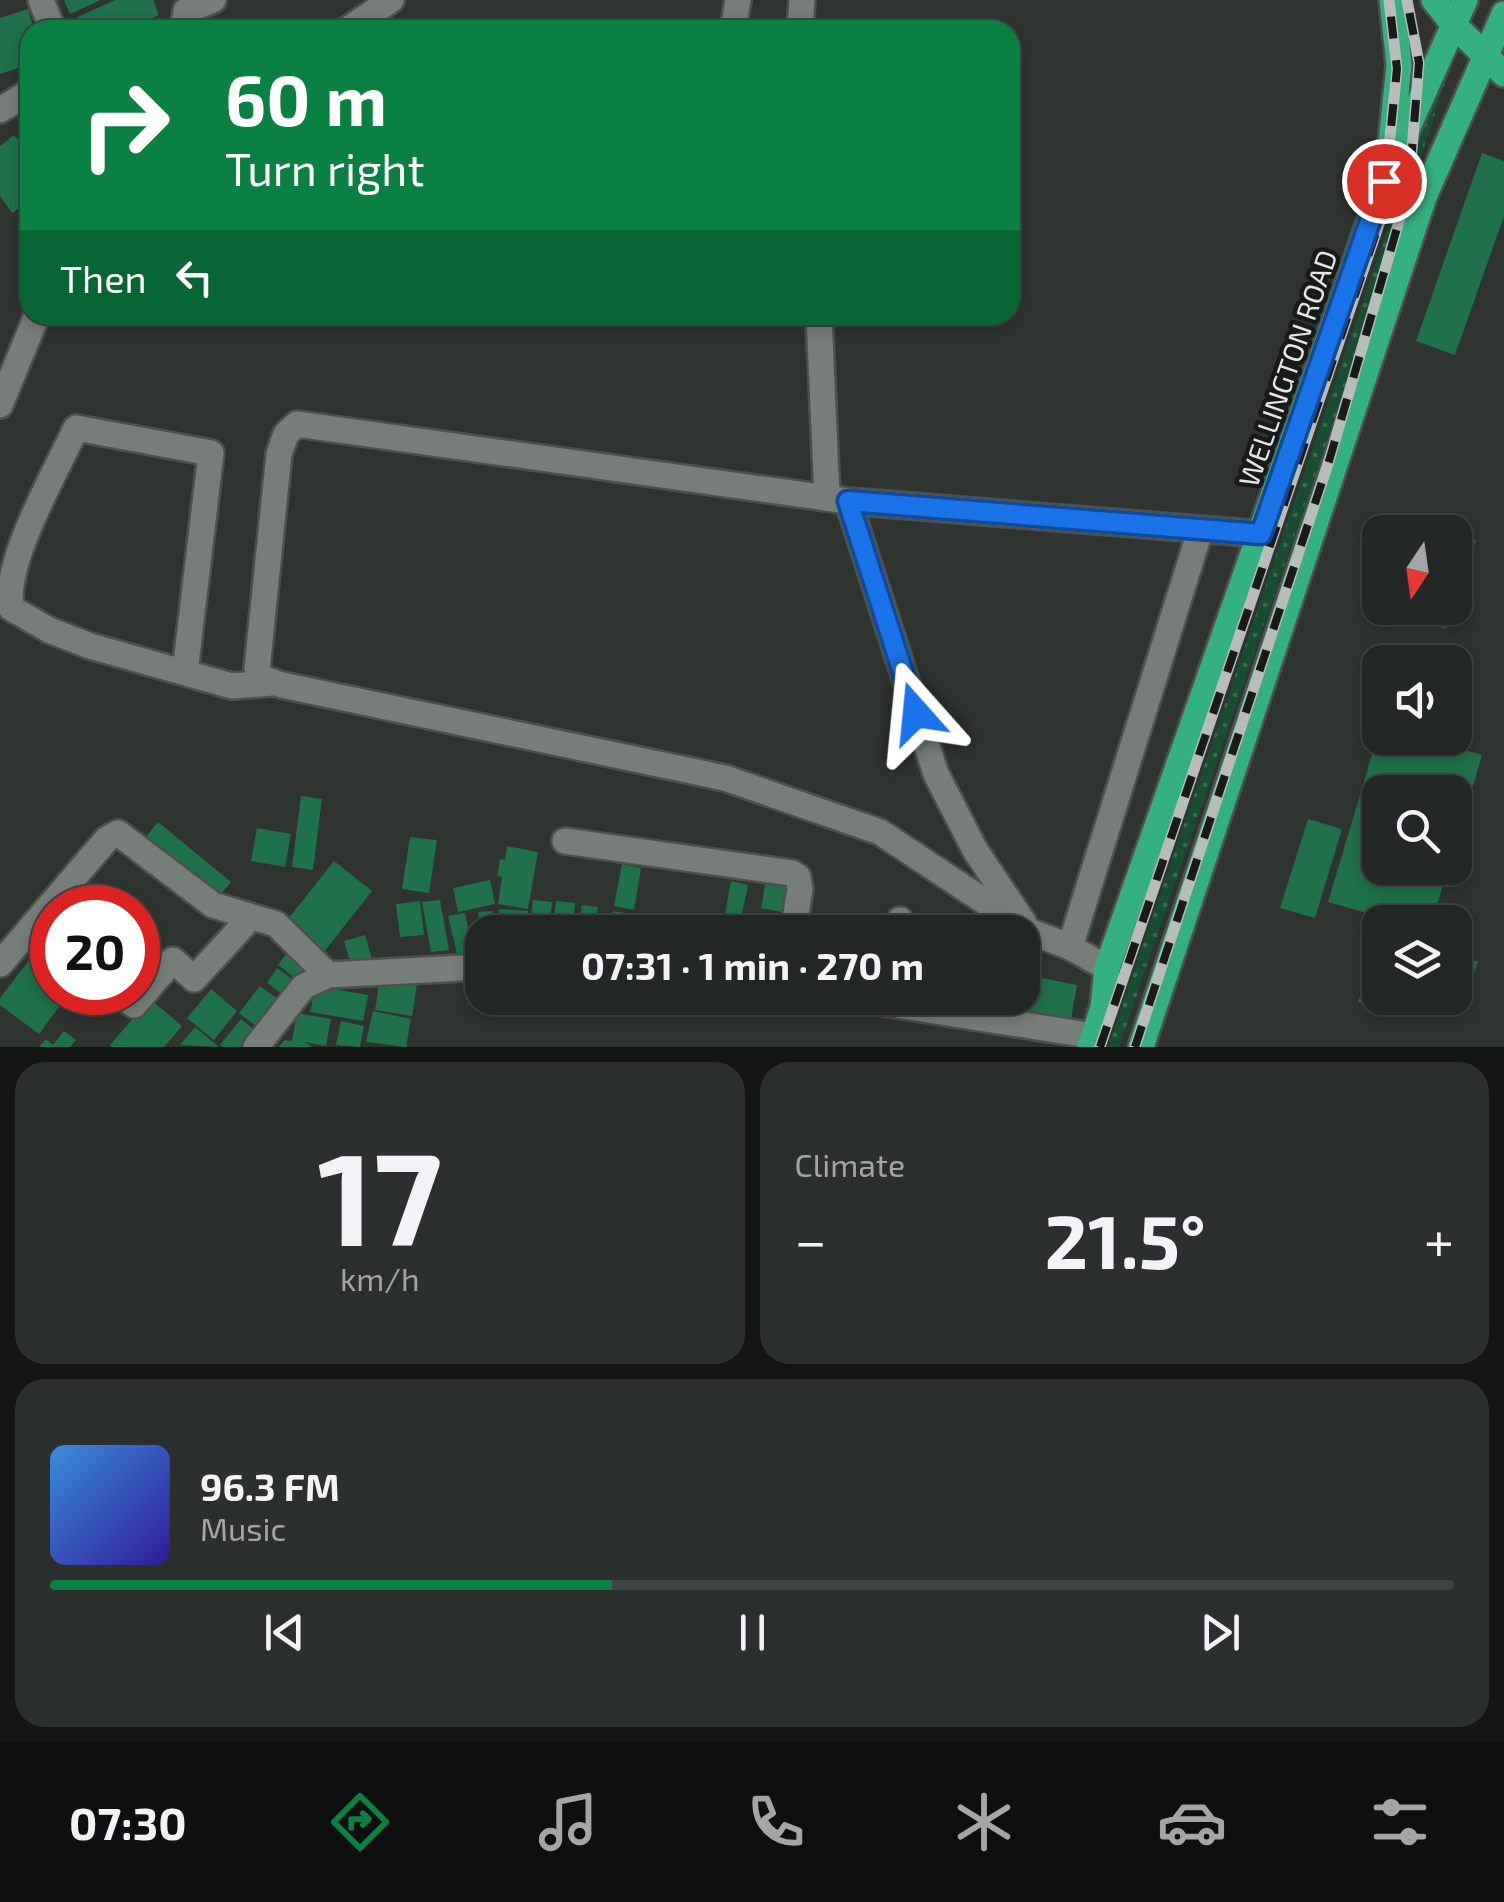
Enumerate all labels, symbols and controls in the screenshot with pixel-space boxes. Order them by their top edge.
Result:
text: 60 m [225,56,387,140]
icon: right [60,60,190,190]
pin [1342,139,1427,224]
text: Turn right [225,141,425,195]
icon: arrive [1357,154,1412,209]
street label: WELLINGTON ROAD [1231,245,1343,491]
icon: left [167,250,222,305]
text: Then [60,255,147,301]
north arrow [1362,515,1472,625]
map controls [1362,515,1472,1015]
button: sound [1362,645,1472,755]
position arrow [864,661,968,765]
button: search [1362,775,1472,885]
speed limit sign: 20 [30,885,160,1015]
button: layers [1362,905,1472,1015]
text: 07:31 · 1 min · 270 m [581,942,924,988]
text: 17 [317,1116,442,1272]
text: Climate [795,1145,905,1183]
text: 21.5° [1044,1194,1206,1284]
text: − [795,1206,827,1272]
text: + [1424,1206,1454,1272]
text: km/h [340,1259,419,1297]
text: 96.3 FM [200,1463,340,1509]
text: Music [200,1509,286,1547]
icon: previous [257,1605,312,1660]
icon: pause [725,1605,780,1660]
icon: next [1193,1605,1248,1660]
icon: directions [325,1787,395,1857]
icon: music [533,1787,603,1857]
icon: phone [741,1787,811,1857]
icon: climate [949,1787,1019,1857]
icon: car [1157,1787,1227,1857]
icon: filters [1365,1787,1435,1857]
text: 07:30 [69,1795,187,1849]

